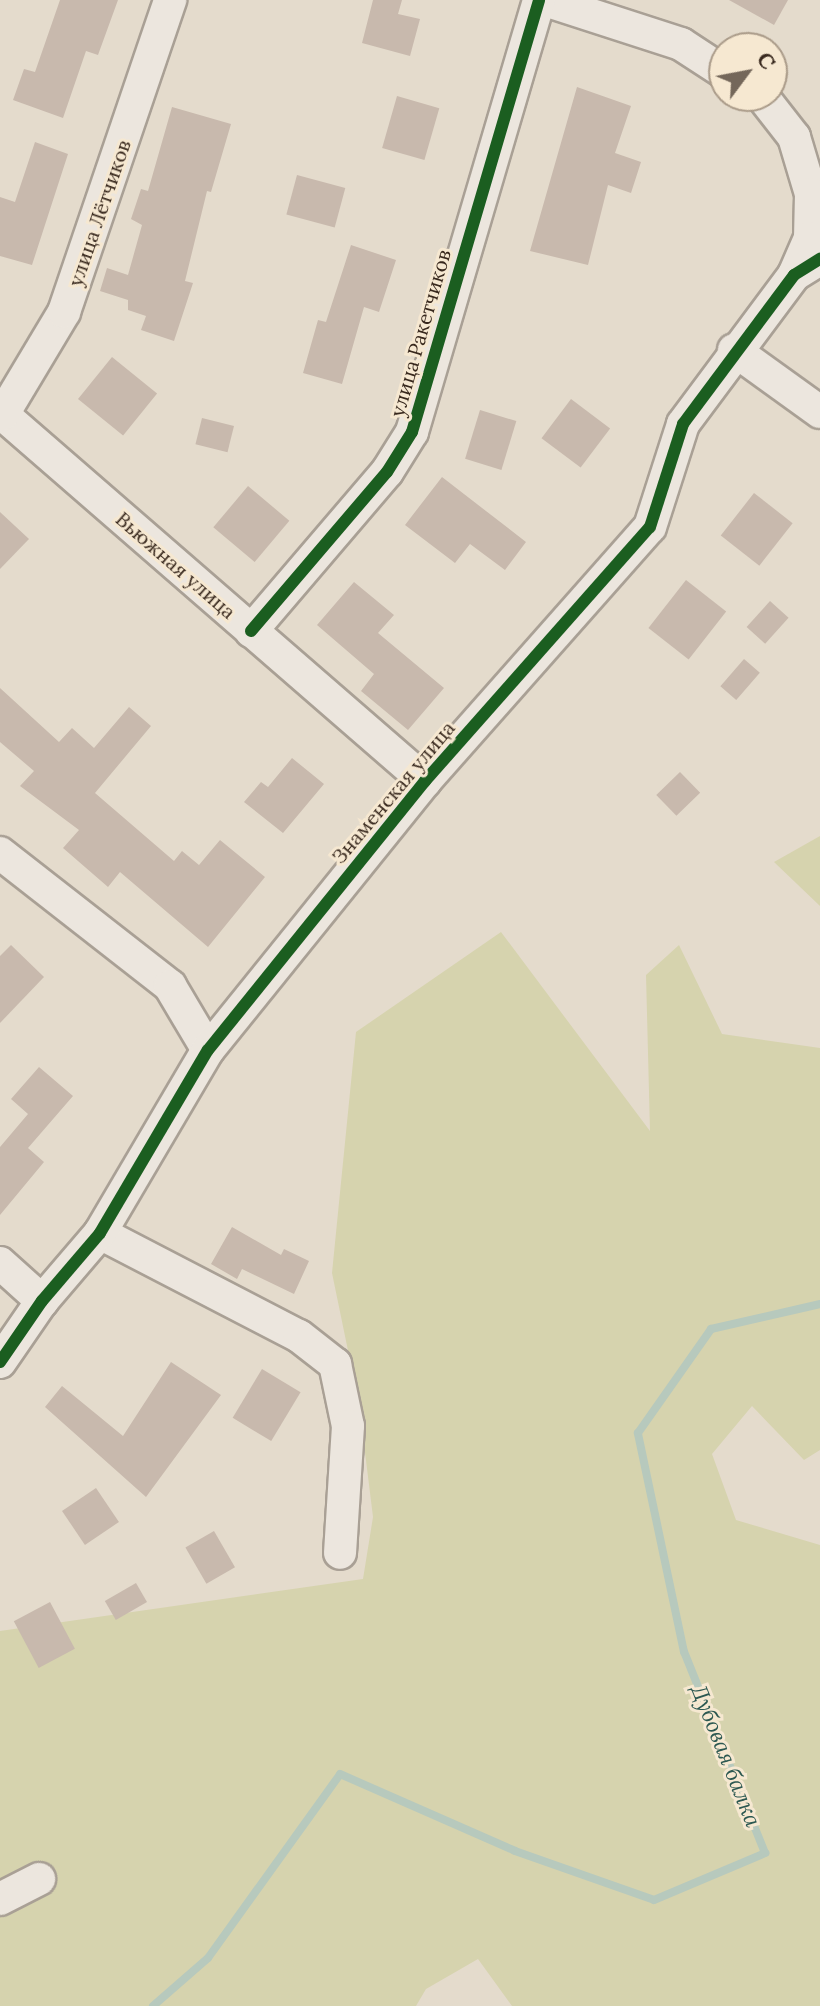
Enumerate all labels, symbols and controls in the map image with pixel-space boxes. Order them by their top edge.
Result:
north arrow [708,32,788,112]
text: С [751,46,783,74]
street label: улица Лётчиков [63,137,135,289]
street label: улица Ракетчиков [385,247,455,419]
street label: Вьюжная улица [111,506,241,624]
street label: Знаменская улица [326,716,460,868]
water label: Дубовая балка [686,1681,766,1831]

